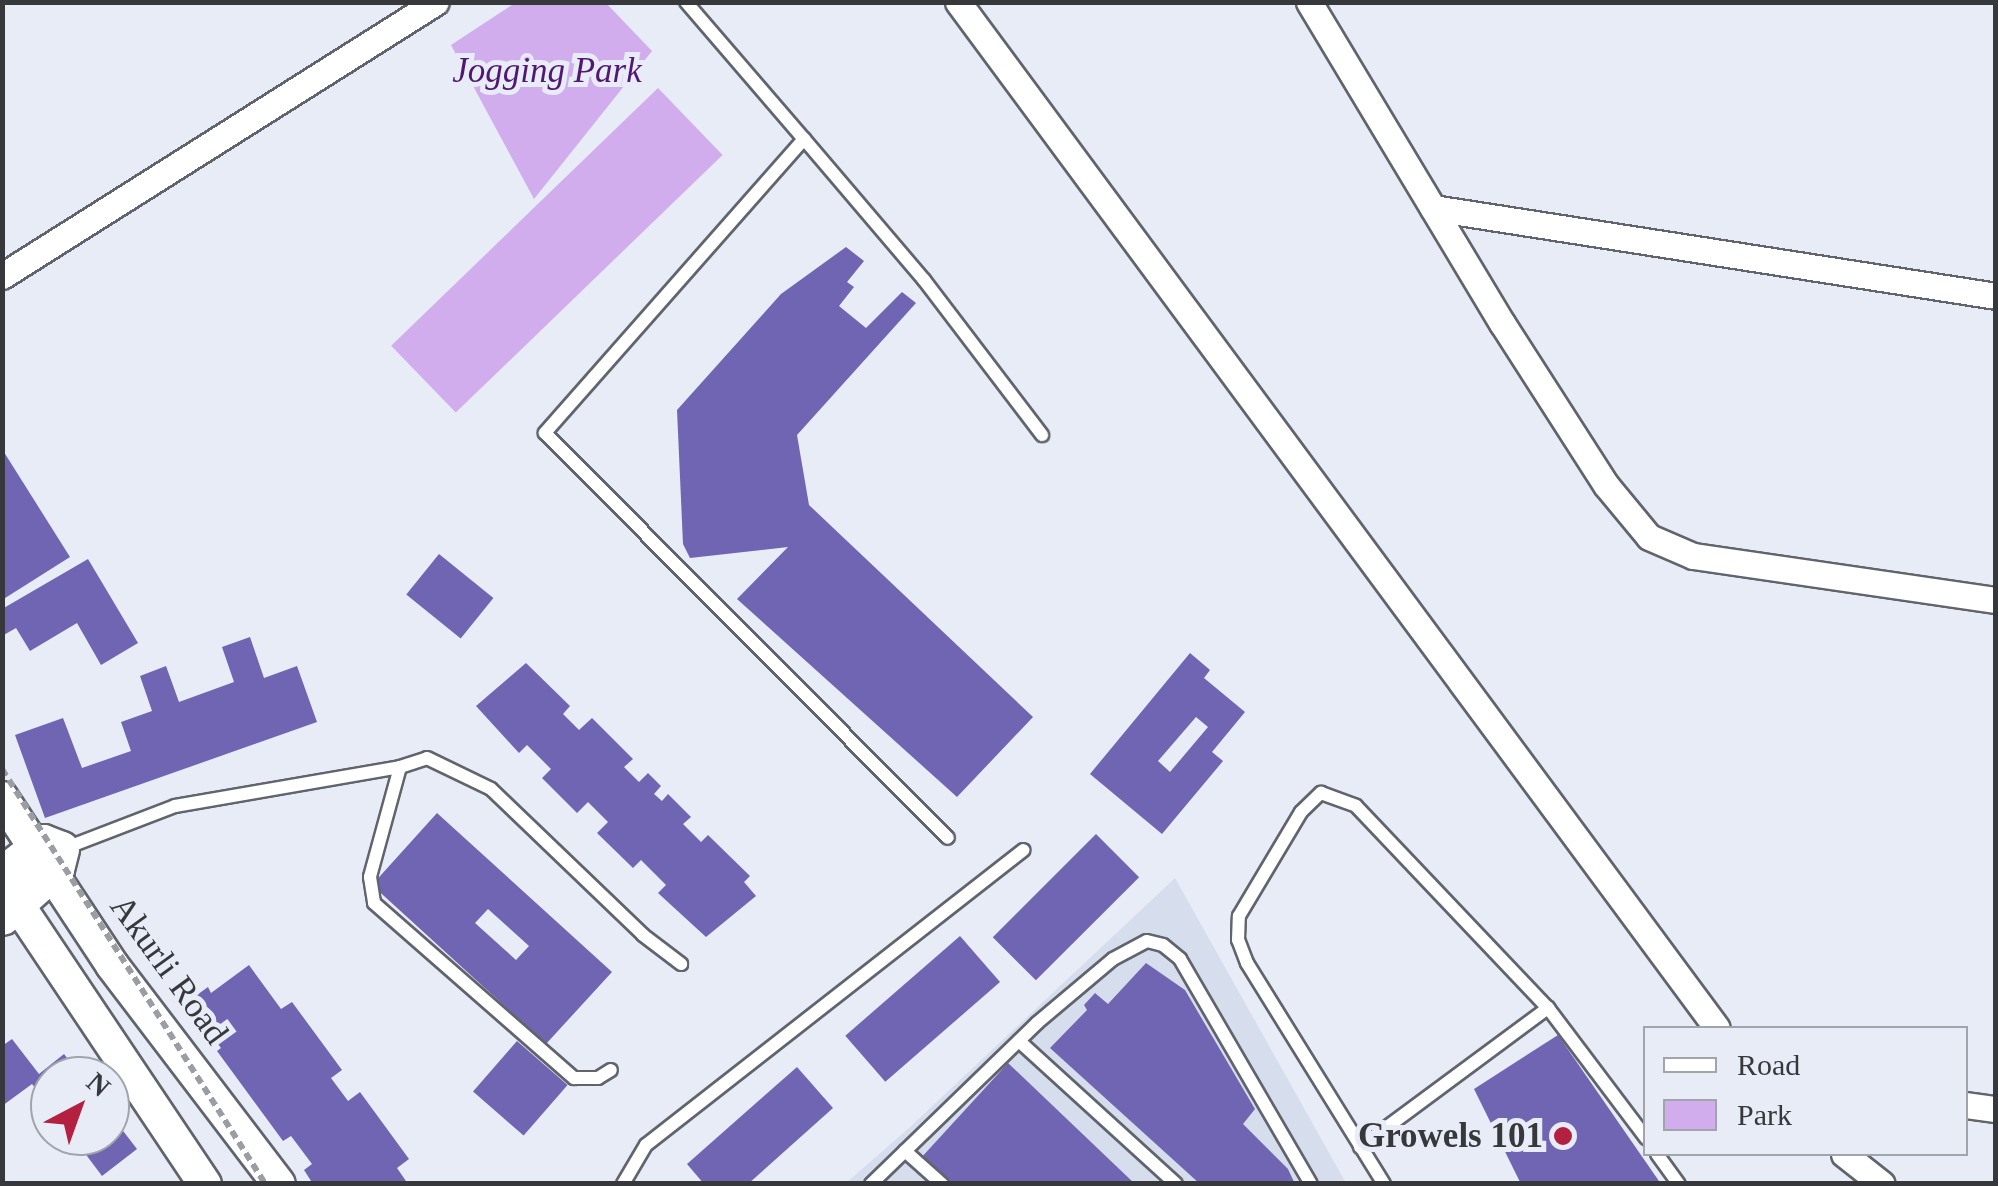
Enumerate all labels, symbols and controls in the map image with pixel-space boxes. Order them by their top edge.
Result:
park label: Jogging Park [452,50,642,92]
street label: Akurli Road [101,887,237,1053]
legend [1643,1026,1968,1156]
text: Road [1737,1048,1800,1081]
north arrow [30,1056,130,1156]
text: N [81,1066,116,1103]
text: Park [1737,1098,1792,1131]
place label: Growels 101 [1358,1115,1543,1157]
marker: Growels 101 [1552,1125,1574,1147]

